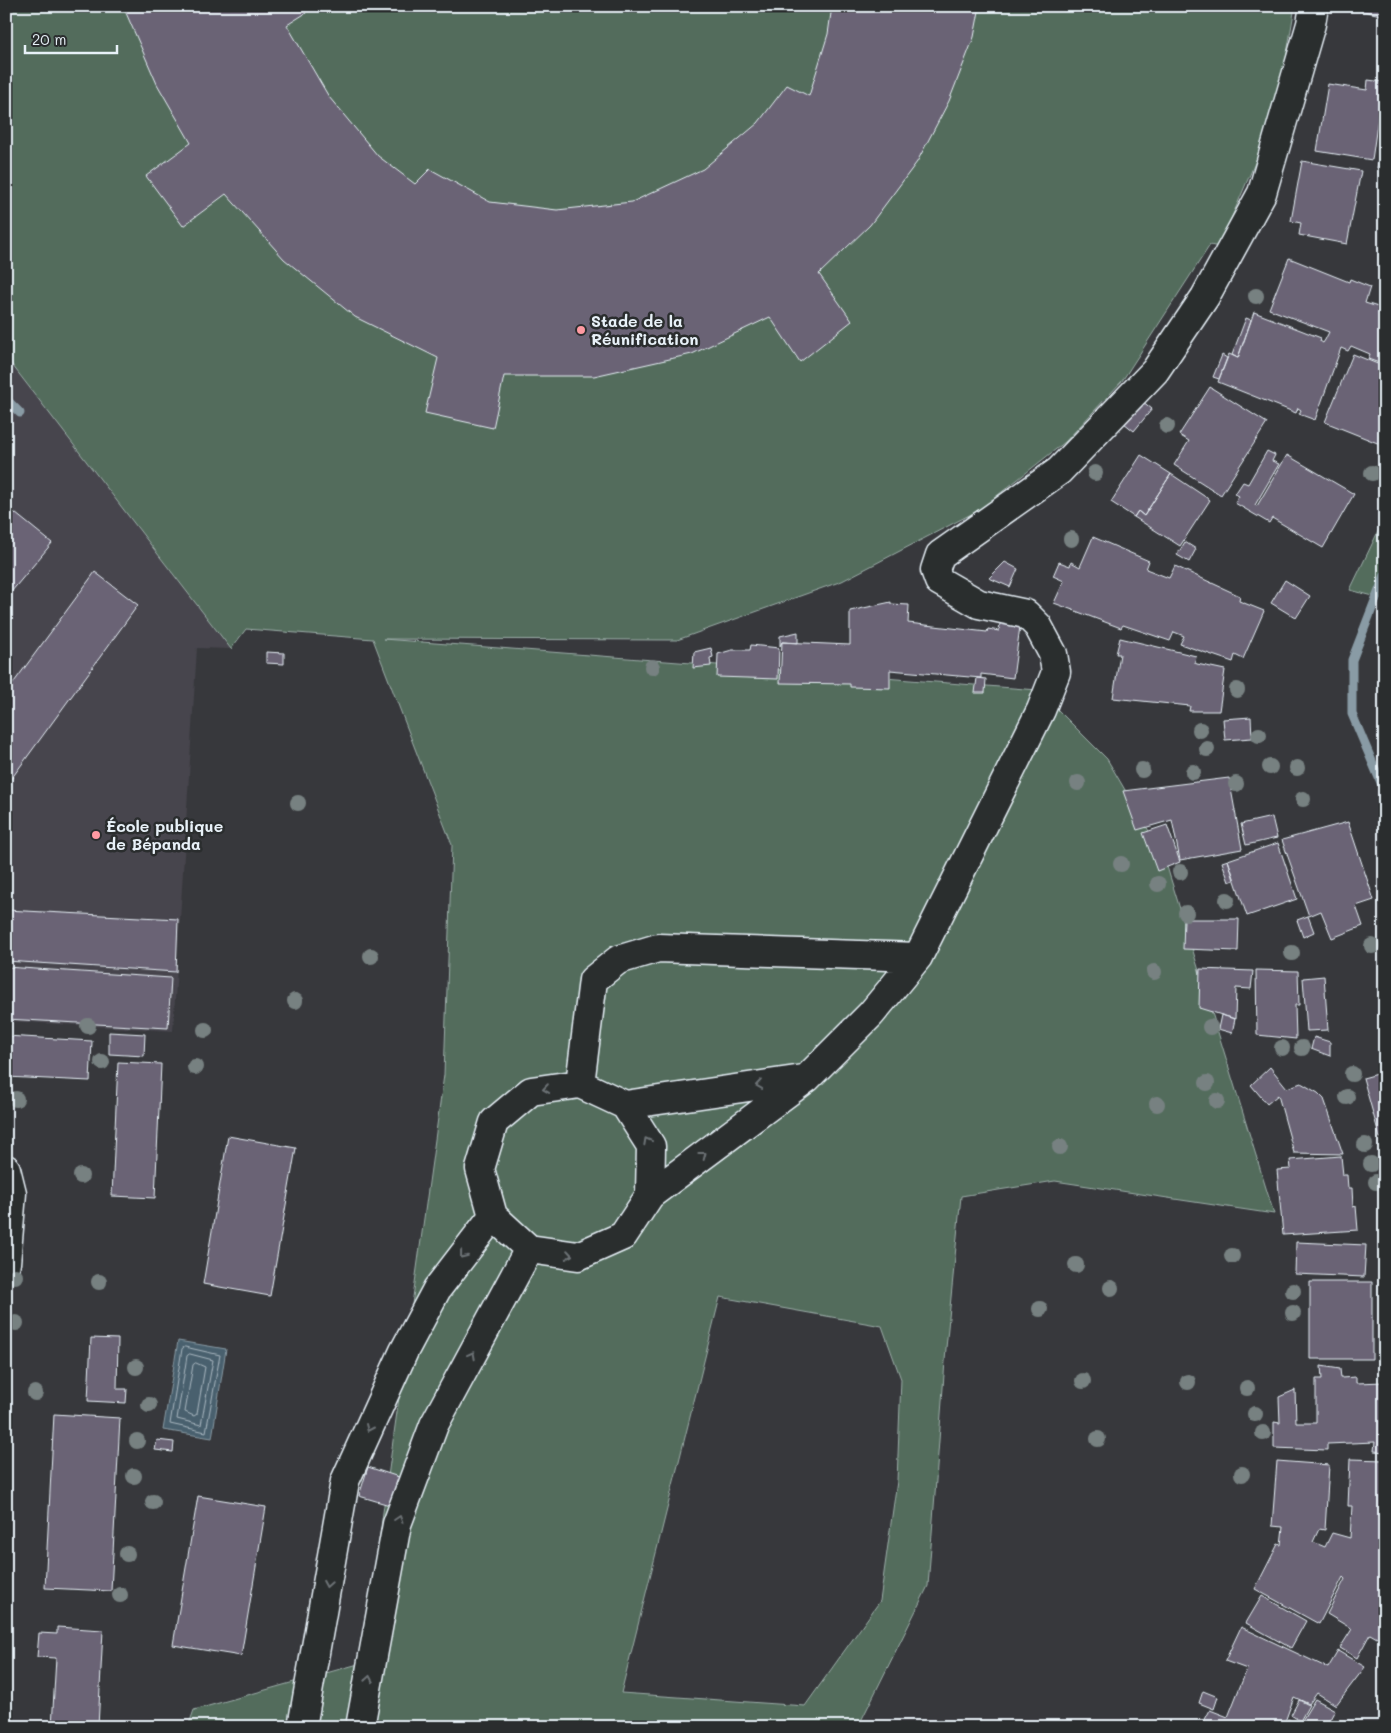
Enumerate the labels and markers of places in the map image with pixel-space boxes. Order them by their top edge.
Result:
place label: Stade de la Réunification [591,310,698,349]
marker: Stade de la Réunification [575,324,587,336]
place label: École publique de Bépanda [106,815,223,854]
marker: École publique de Bépanda [90,829,102,841]

